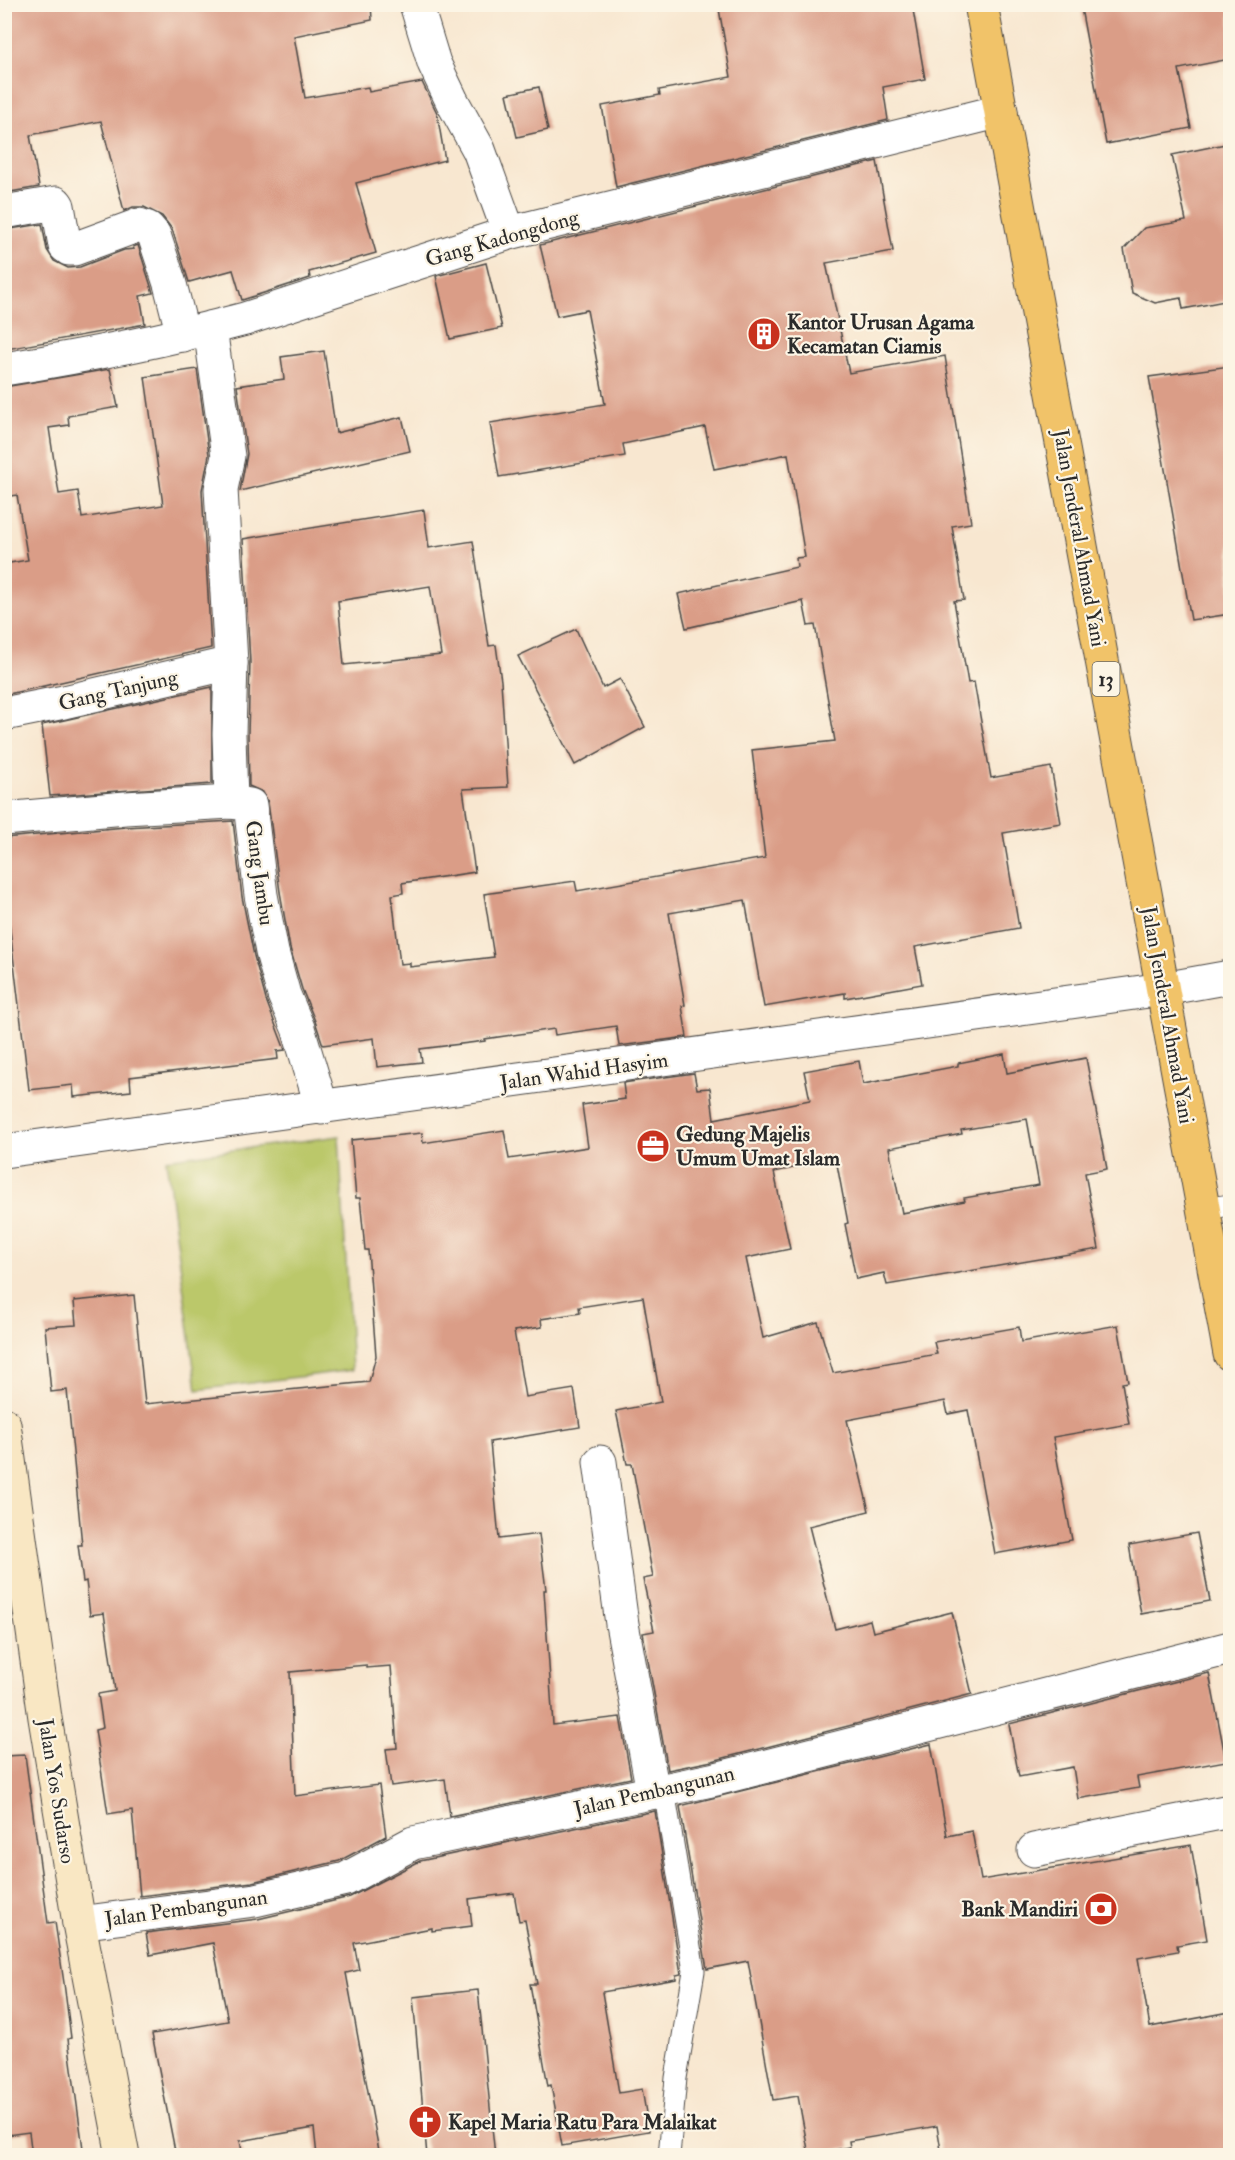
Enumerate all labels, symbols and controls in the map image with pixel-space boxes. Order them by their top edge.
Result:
street label: Gang Kadongdong [422,203,583,273]
place label: Kantor Urusan Agama Kecamatan Ciamis [787,309,976,360]
building icon: Kantor Urusan Agama Kecamatan Ciamis [746,316,782,352]
street label: Jalan Jenderal Ahmad Yani [1047,426,1112,649]
road number: 13 [1092,662,1120,696]
street label: Gang Tanjung [56,664,181,717]
street label: Gang Jambu [239,819,280,927]
street label: Jalan Jenderal Ahmad Yani [1135,903,1200,1126]
street label: Jalan Wahid Hasyim [497,1046,670,1097]
place label: Gedung Majelis Umum Umat Islam [676,1121,841,1172]
office icon: Gedung Majelis Umum Umat Islam [635,1128,671,1164]
street label: Jalan Yos Sudarso [32,1716,81,1866]
street label: Jalan Pembangunan [570,1760,737,1823]
street label: Jalan Pembangunan [102,1884,269,1933]
bank icon: Bank Mandiri [1083,1891,1119,1927]
place label: Bank Mandiri [961,1896,1078,1923]
church icon: Kapel Maria Ratu Para Malaikat [407,2104,443,2140]
place label: Kapel Maria Ratu Para Malaikat [448,2109,717,2136]

